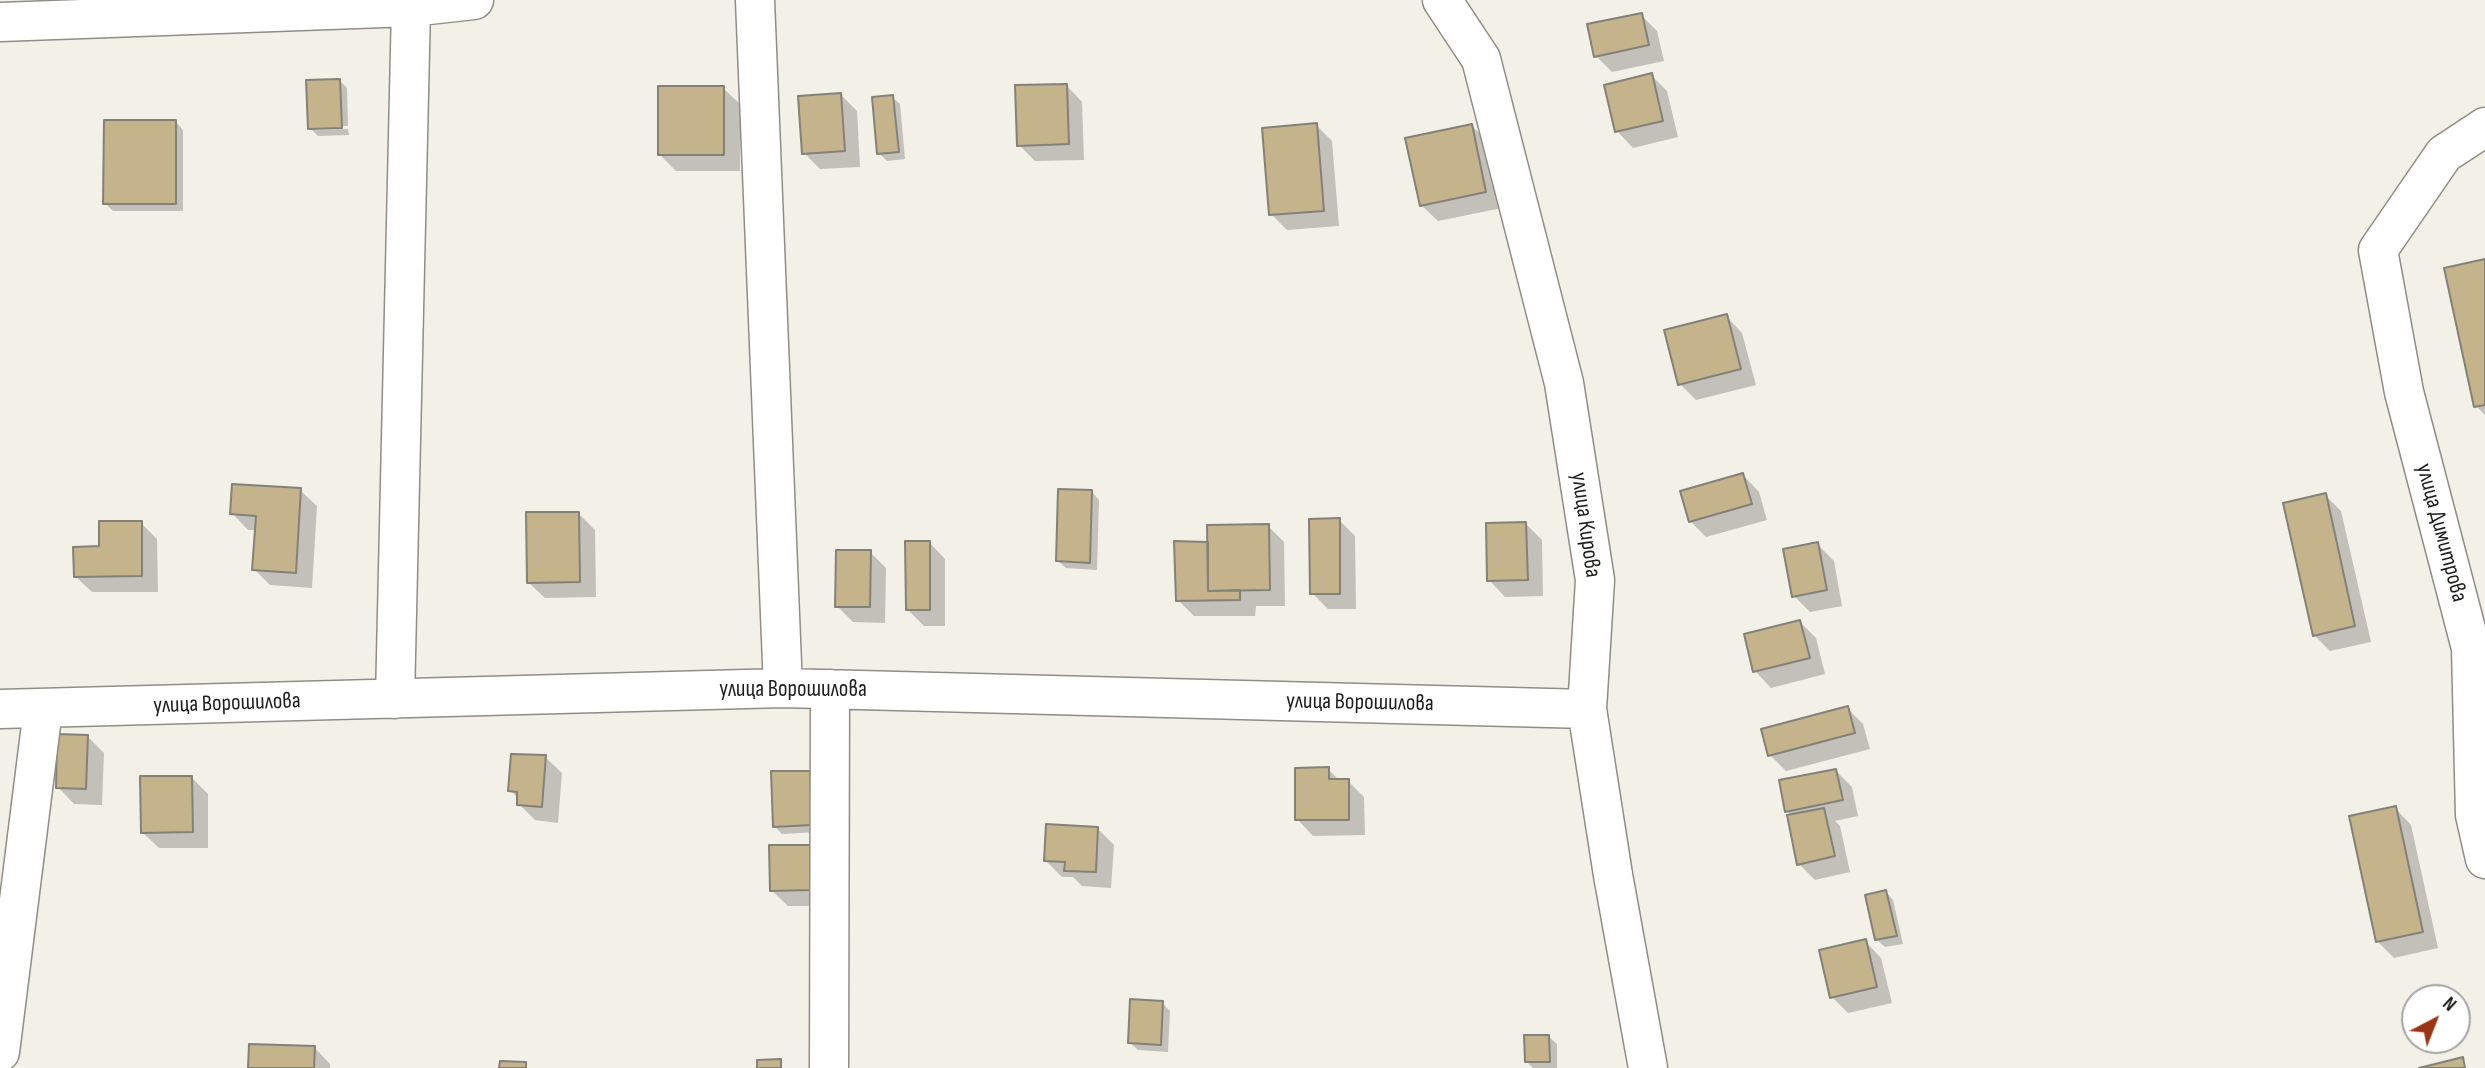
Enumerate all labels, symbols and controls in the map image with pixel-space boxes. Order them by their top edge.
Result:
street label: улица Димитрова [2409,461,2473,605]
street label: улица Кирова [1564,471,1606,579]
street label: улица Ворошилова [719,676,867,704]
street label: улица Ворошилова [153,688,301,720]
street label: улица Ворошилова [1286,688,1434,718]
north arrow [2401,984,2471,1054]
text: N [2438,993,2461,1016]

